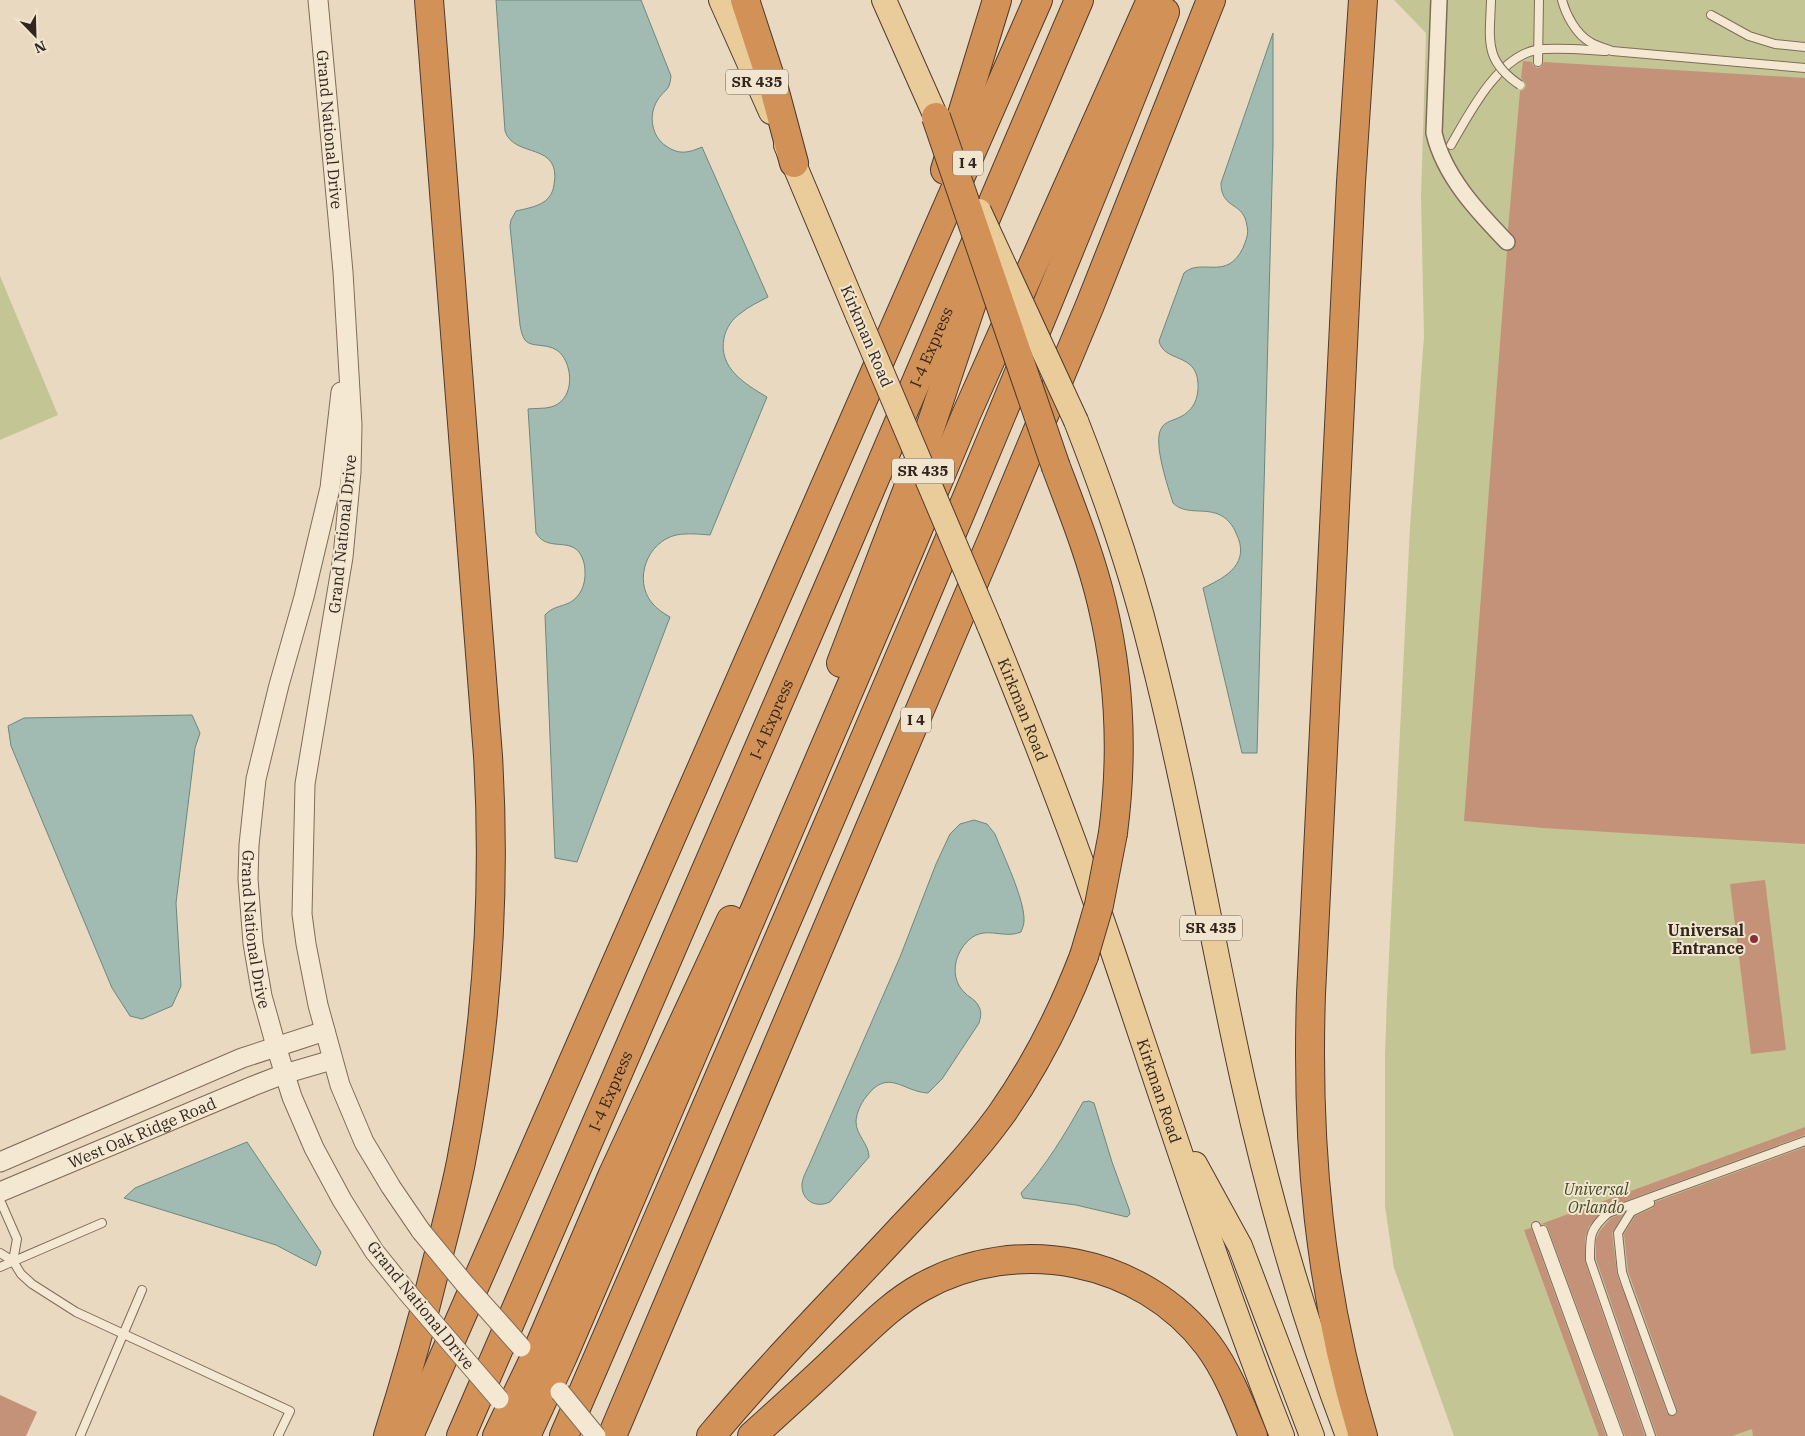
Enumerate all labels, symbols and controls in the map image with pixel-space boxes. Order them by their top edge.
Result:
north arrow [10,10,60,60]
text: N [31,37,49,57]
street label: Grand National Drive [313,49,347,210]
road number: SR 435 [726,70,788,94]
road number: I 4 [953,150,983,176]
street label: Kirkman Road [837,282,898,390]
street label: I-4 Express [905,304,957,390]
street label: Grand National Drive [324,454,360,614]
road number: SR 435 [892,458,954,484]
street label: Kirkman Road [994,655,1052,764]
street label: I-4 Express [745,676,797,762]
road number: I 4 [901,708,931,732]
street label: Grand National Drive [238,850,275,1011]
road number: SR 435 [1180,916,1242,940]
place label: Universal Entrance [1668,920,1744,958]
marker: Universal Entrance [1748,933,1760,945]
street label: Kirkman Road [1133,1036,1186,1146]
street label: I-4 Express [584,1048,636,1134]
street label: West Oak Ridge Road [65,1093,219,1172]
park label: Universal Orlando [1563,1179,1629,1217]
street label: Grand National Drive [363,1237,479,1373]

